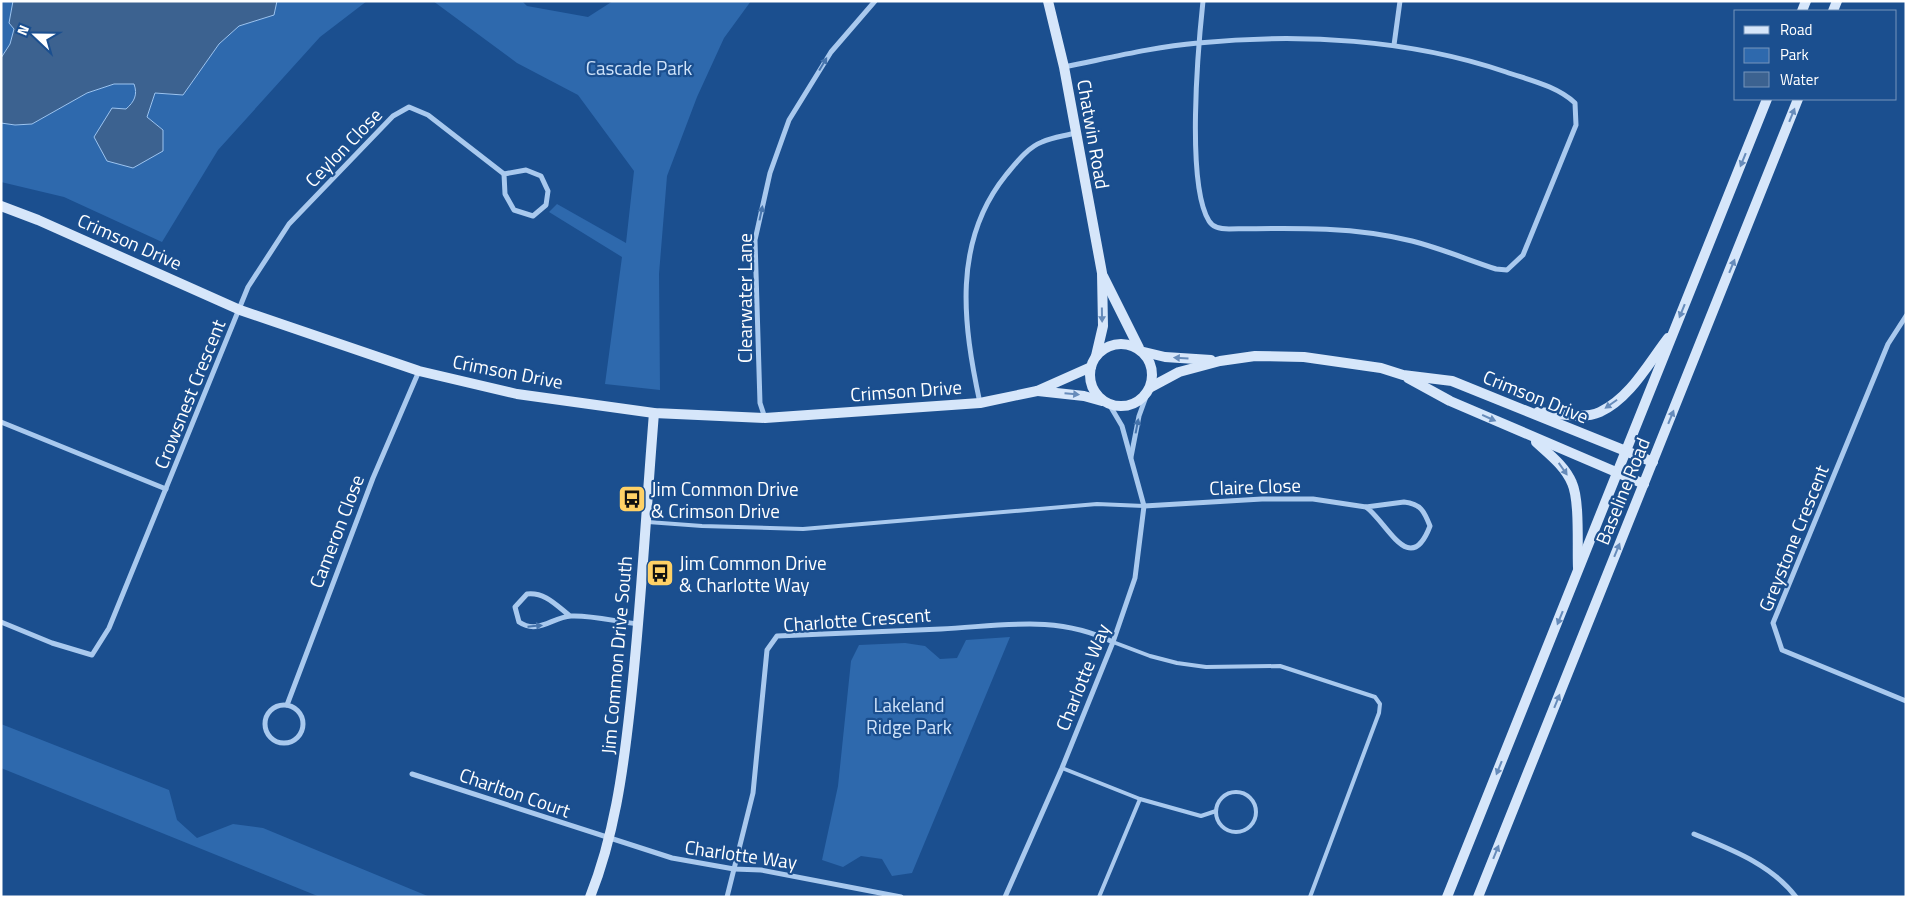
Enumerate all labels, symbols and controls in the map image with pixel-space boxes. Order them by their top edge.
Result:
north arrow [10,10,60,60]
legend [1734,10,1897,100]
text: Road [1780,18,1812,41]
text: N [11,22,34,38]
text: Park [1780,43,1809,66]
park label: Cascade Park [586,53,692,82]
one-way arrow [819,58,828,71]
text: Water [1780,68,1819,91]
street label: Chatwin Road [1070,77,1118,191]
street label: Ceylon Close [298,101,388,193]
one-way arrow [1788,107,1796,122]
one-way arrow [1739,153,1747,168]
street label: Crimson Drive [73,205,187,277]
one-way arrow [757,205,765,220]
street label: Clearwater Lane [730,233,759,363]
one-way arrow [1728,259,1736,273]
one-way arrow [1678,304,1686,318]
one-way arrow [1099,307,1107,323]
street label: Crowsnest Crescent [146,315,232,473]
street label: Crimson Drive [450,346,566,396]
one-way arrow [1173,354,1189,362]
street label: Crimson Drive [1479,362,1593,430]
street label: Crimson Drive [849,372,963,408]
one-way arrow [1064,391,1080,399]
one-way arrow [1604,399,1617,409]
one-way arrow [1668,410,1676,424]
one-way arrow [1482,415,1496,423]
one-way arrow [1133,418,1141,434]
street label: Baseline Road [1587,433,1657,549]
street label: Greystone Crescent [1750,460,1836,616]
one-way arrow [1558,462,1567,475]
street label: Cameron Close [301,470,371,592]
street label: Claire Close [1209,470,1301,502]
place label: Jim Common Drive & Crimson Drive [651,474,799,525]
bus stop icon: Jim Common Drive & Crimson Drive [617,484,647,514]
one-way arrow [1613,542,1621,557]
place label: Jim Common Drive & Charlotte Way [679,548,827,599]
street label: Jim Common Drive South [593,555,639,755]
bus stop icon: Jim Common Drive & Charlotte Way [645,558,675,588]
street label: Charlotte Crescent [782,599,932,639]
one-way arrow [1556,611,1564,626]
street label: Charlotte Way [1047,619,1117,735]
one-way arrow [527,622,543,630]
park label: Lakeland Ridge Park [866,690,952,741]
one-way arrow [1553,694,1561,708]
street label: Charlton Court [456,759,575,825]
one-way arrow [1495,761,1503,775]
street label: Charlotte Way [683,832,799,876]
one-way arrow [1493,844,1500,859]

